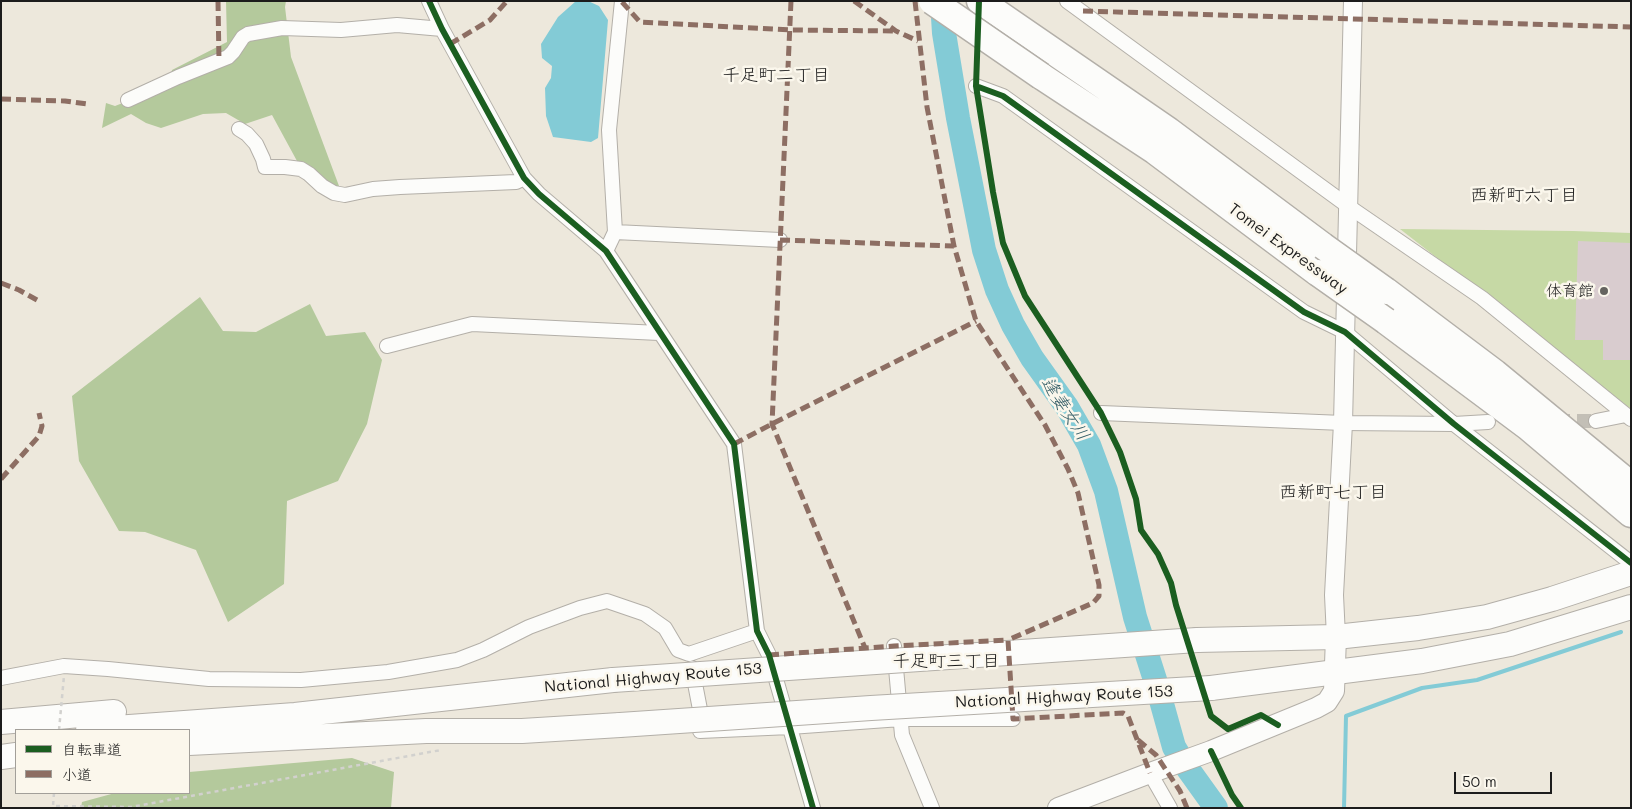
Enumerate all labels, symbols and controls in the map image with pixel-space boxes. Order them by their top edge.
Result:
district label: 千足町二丁目 [722,64,830,86]
district label: 西新町六丁目 [1470,184,1578,206]
street label: Tomei Expressway [1225,199,1351,299]
place label: 体育館 [1546,281,1594,301]
marker: 体育館 [1598,285,1610,297]
water label: 逢妻女川 [1036,373,1094,445]
district label: 西新町七丁目 [1279,481,1387,503]
district label: 千足町三丁目 [892,650,1000,672]
street label: National Highway Route 153 [544,659,762,697]
street label: National Highway Route 153 [955,682,1173,712]
legend [15,729,190,794]
text: 自転車道 [62,739,122,759]
scale bar [1457,762,1554,794]
text: 小道 [62,764,92,784]
text: 50 m [1462,771,1497,791]

